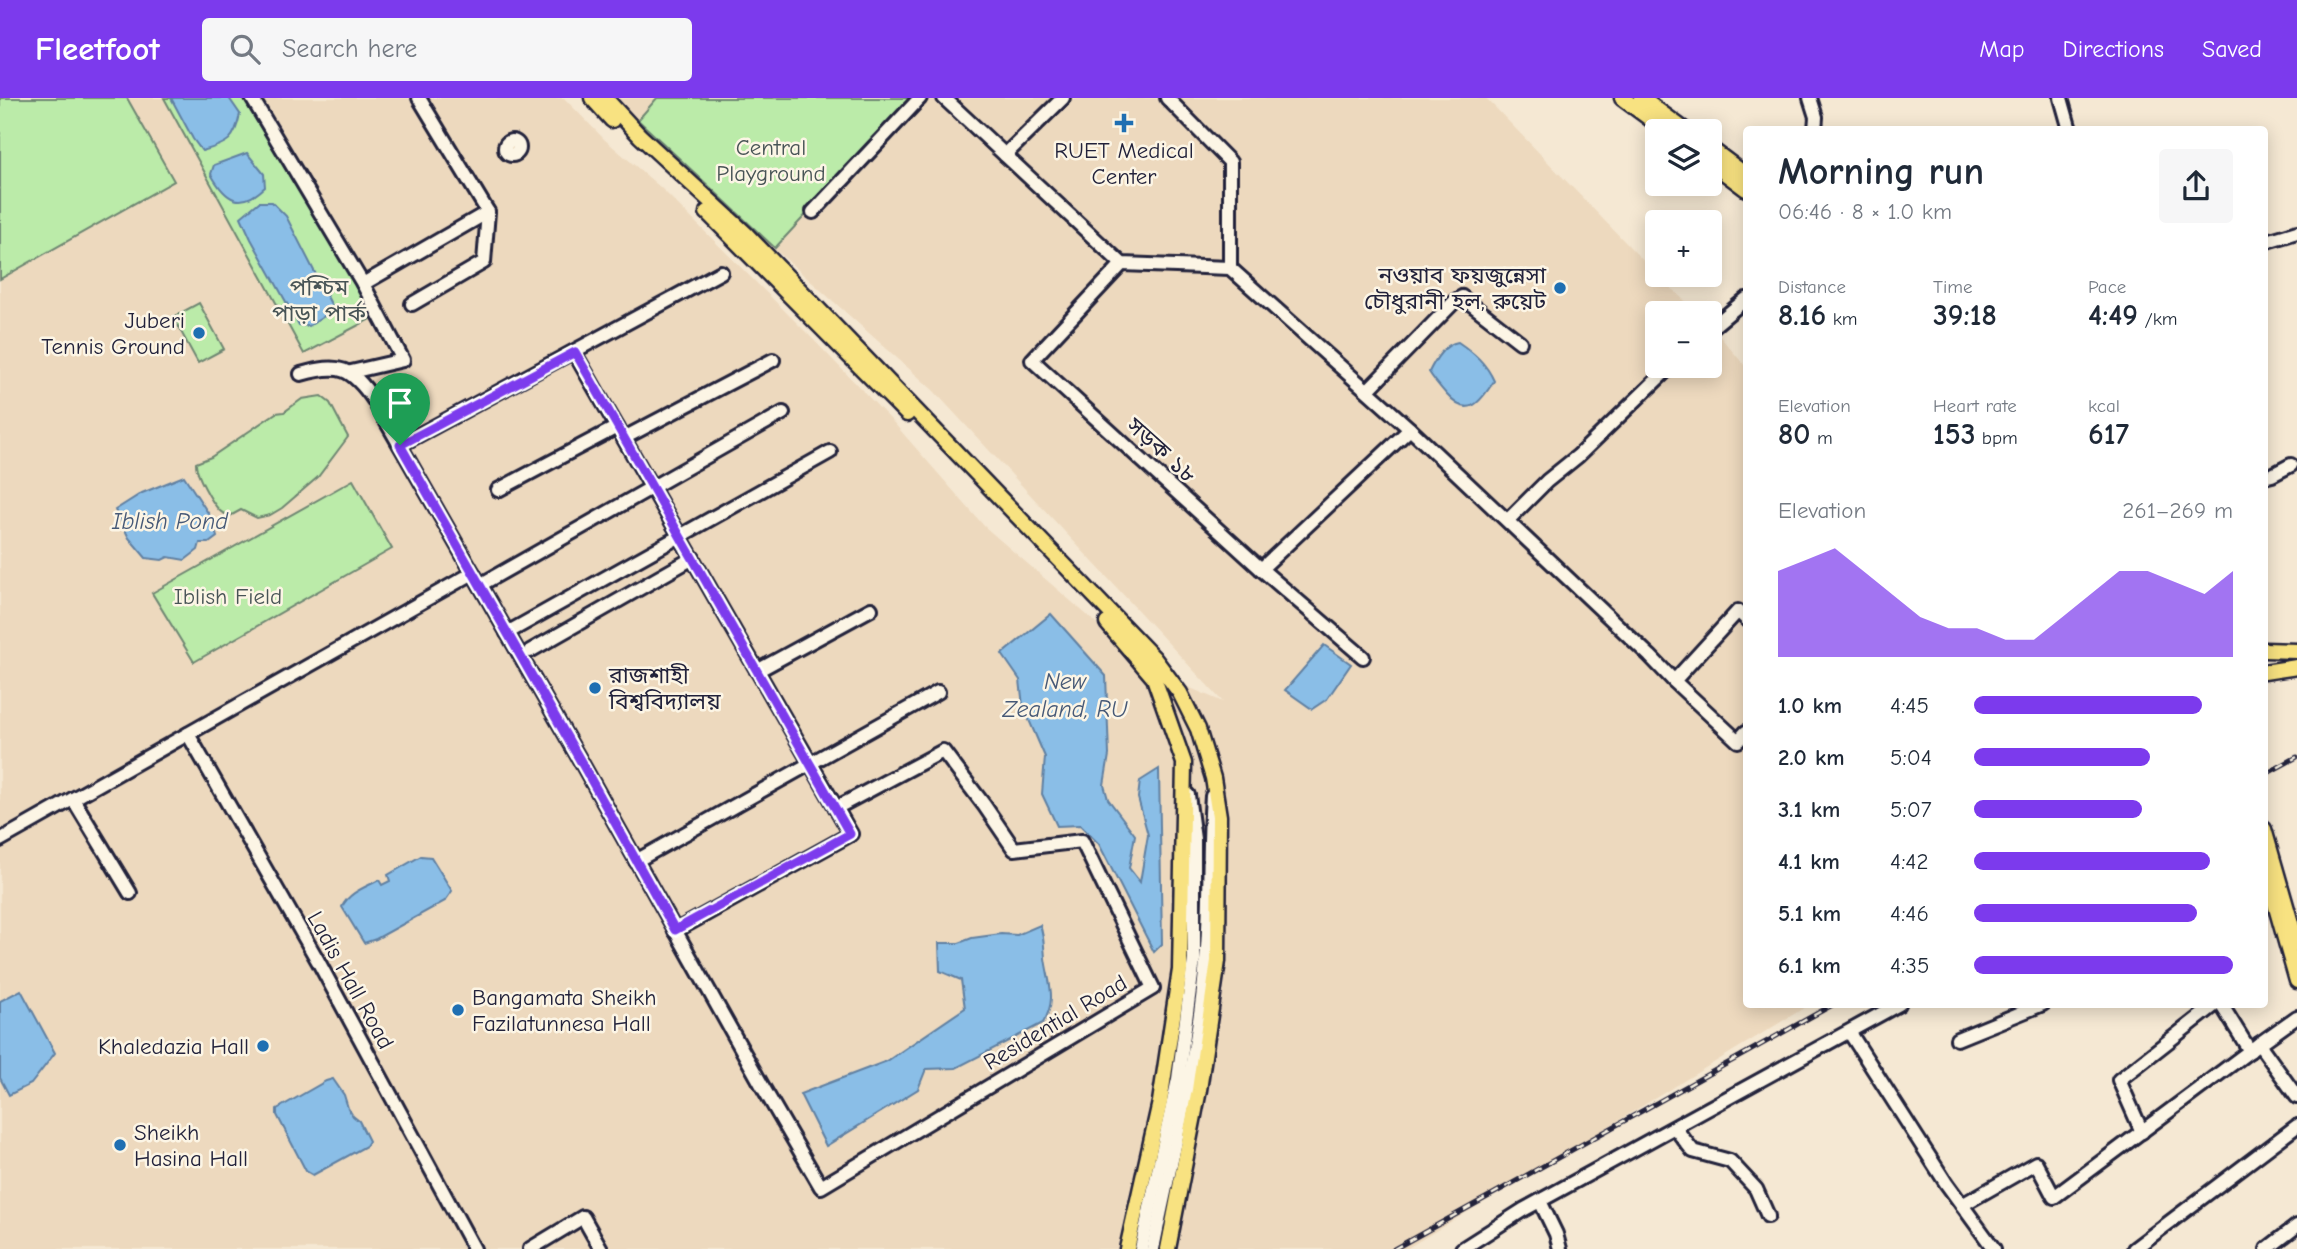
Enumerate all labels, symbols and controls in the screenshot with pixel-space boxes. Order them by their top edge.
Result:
search box [202,18,692,81]
text: Fleetfoot [35,30,160,68]
icon: search [226,30,264,68]
text: Search here [282,34,417,64]
text: Map [1979,35,2025,63]
text: Directions [2063,35,2164,63]
text: Saved [2202,35,2262,63]
marker: RUET Medical Center [1114,113,1134,133]
map controls [1645,119,1722,378]
button: layers [1645,119,1722,196]
park label: Central Playground [716,134,826,187]
place label: RUET Medical Center [1054,137,1194,190]
button: share [2159,149,2233,223]
text: Morning run [1778,150,1984,194]
text: 06:46 · 8 × 1.0 km [1778,198,1952,225]
button: + [1645,210,1722,287]
place label: নওয়াব ফয়জুন্নেসা চৌধুরানী হল, রুয়েট [1364,262,1547,315]
park label: পশ্চিম পাড়া পার্ক [272,274,366,327]
text: Distance [1778,276,1846,298]
text: Time [1933,276,1972,298]
text: Pace [2088,276,2126,298]
marker: নওয়াব ফয়জুন্নেসা চৌধুরানী হল, রুয়েট [1552,280,1568,296]
text: 8.16 [1778,298,1826,333]
text: 39:18 [1933,298,1997,333]
text: 4:49 [2088,298,2138,333]
button: − [1645,301,1722,378]
place label: Juberi Tennis Ground [41,307,185,360]
text: km [1826,308,1858,330]
text: /km [2138,308,2178,330]
marker: Juberi Tennis Ground [191,325,207,341]
pin [370,373,430,445]
icon: arrive [381,384,419,422]
text: Elevation [1778,395,1851,417]
text: Heart rate [1933,395,2017,417]
text: kcal [2088,395,2120,417]
street label: সড়ক ১৮ [1121,412,1202,489]
text: 80 [1778,417,1811,452]
text: 153 [1933,417,1976,452]
text: 617 [2088,417,2129,452]
text: m [1811,427,1833,449]
text: bpm [1976,427,2018,449]
text: Elevation [1778,497,1866,524]
text: 261–269 m [2122,497,2233,524]
water label: Iblish Pond [111,507,229,535]
park label: Iblish Field [174,583,282,610]
place label: রাজশাহী বিশ্ববিদ্যালয় [608,662,721,715]
water label: New Zealand, RU [1002,667,1128,723]
marker: রাজশাহী বিশ্ববিদ্যালয় [587,680,603,696]
text: 1.0 km [1778,692,1842,719]
text: 4:45 [1890,692,1929,719]
text: 2.0 km [1778,744,1844,771]
text: 5:04 [1890,744,1932,771]
text: 3.1 km [1778,796,1840,823]
text: 5:07 [1890,796,1932,823]
text: 4.1 km [1778,848,1840,875]
text: 4:42 [1890,848,1928,875]
text: 5.1 km [1778,900,1841,927]
text: 4:46 [1890,900,1929,927]
street label: Ladis Hall Road [302,907,400,1054]
text: 6.1 km [1778,952,1841,979]
text: 4:35 [1890,952,1929,979]
street label: Residential Road [979,969,1132,1076]
place label: Bangamata Sheikh Fazilatunnesa Hall [472,984,656,1037]
marker: Bangamata Sheikh Fazilatunnesa Hall [450,1002,466,1018]
place label: Khaledazia Hall [98,1033,249,1060]
marker: Khaledazia Hall [255,1038,271,1054]
place label: Sheikh Hasina Hall [134,1119,248,1172]
marker: Sheikh Hasina Hall [112,1137,128,1153]

